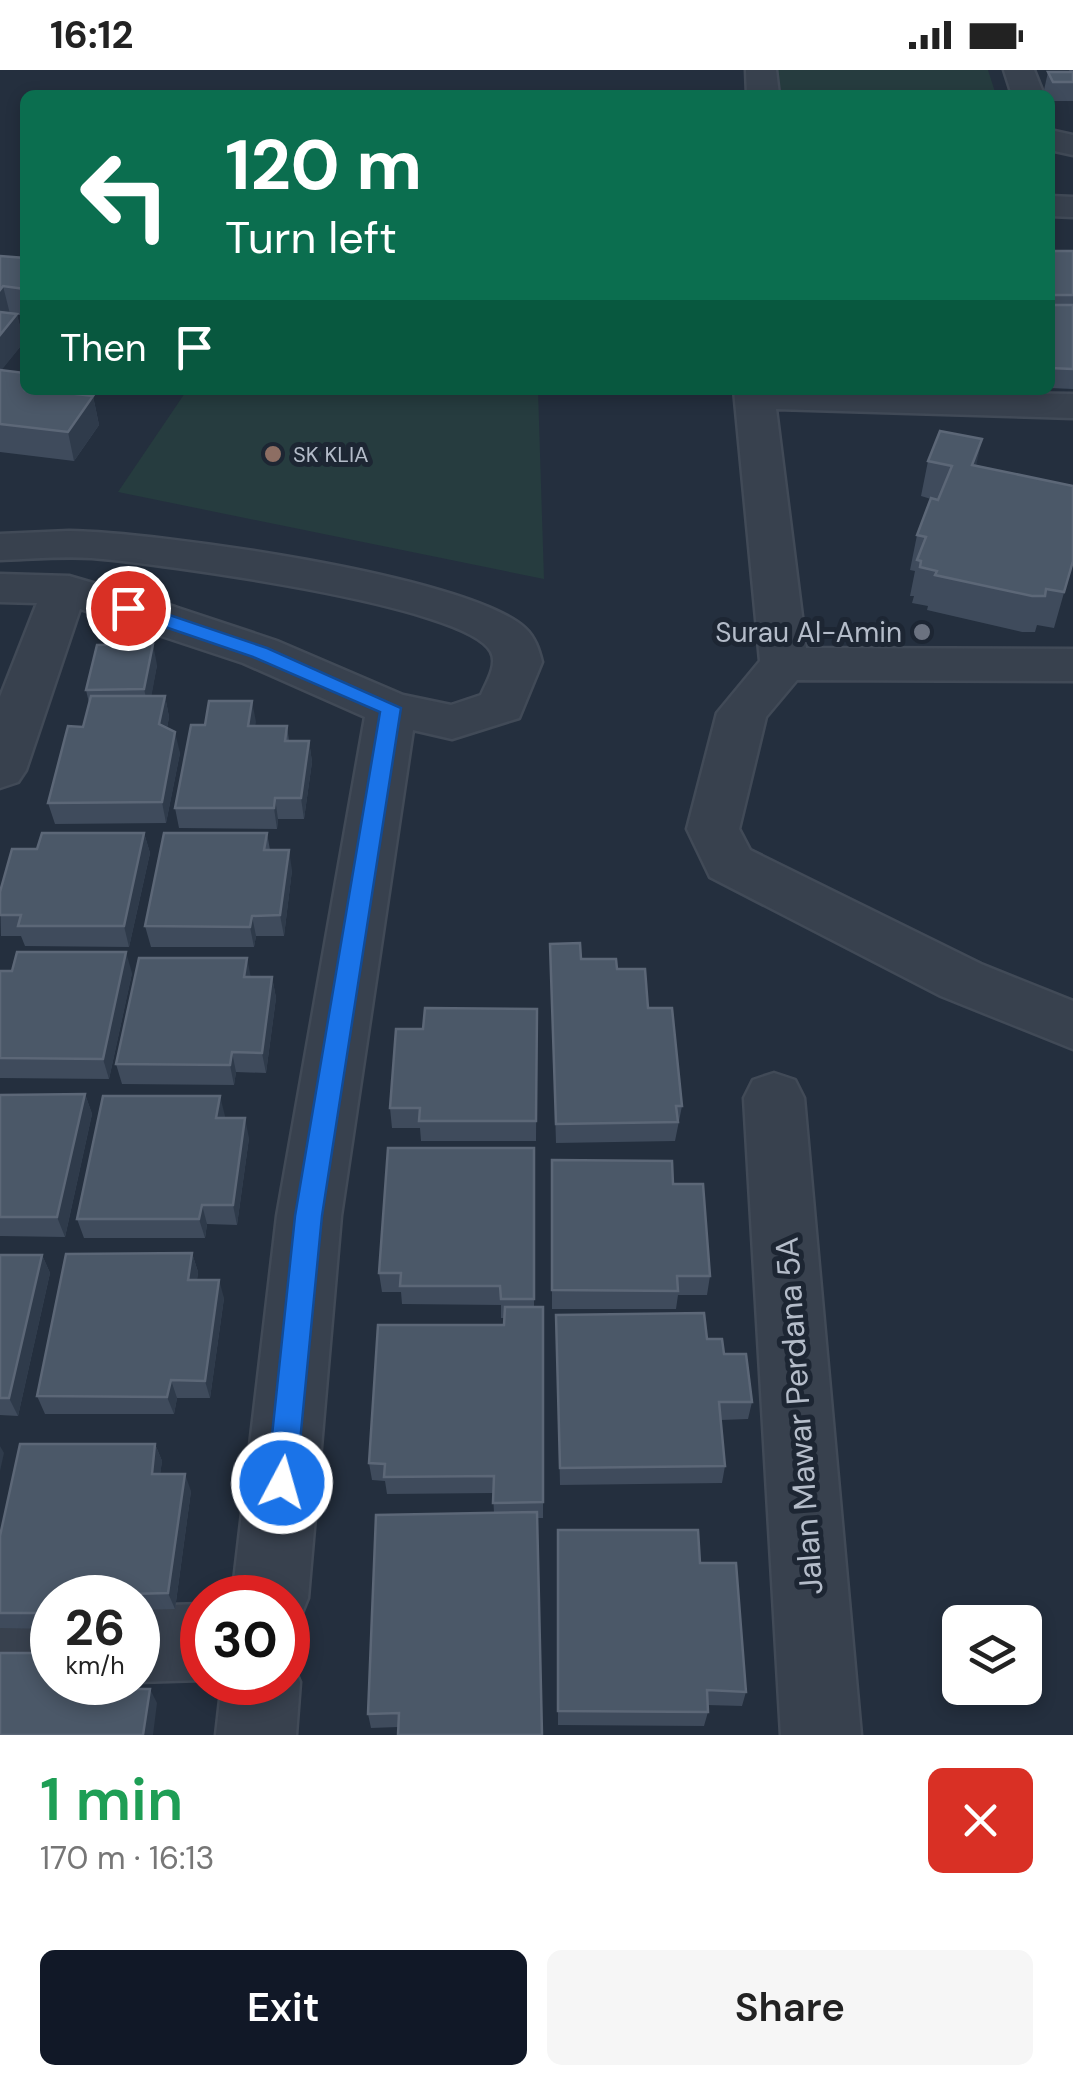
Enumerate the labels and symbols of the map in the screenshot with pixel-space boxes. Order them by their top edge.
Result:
place label: SK KLIA [293,440,369,469]
marker: SK KLIA [262,443,284,465]
pin [86,566,171,651]
place label: Surau Al-Amin [715,614,902,651]
marker: Surau Al-Amin [911,621,933,643]
street label: Jalan Mawar Perdana 5A [766,1236,832,1596]
position arrow [230,1431,334,1535]
speed limit sign: 30 [180,1575,310,1705]

